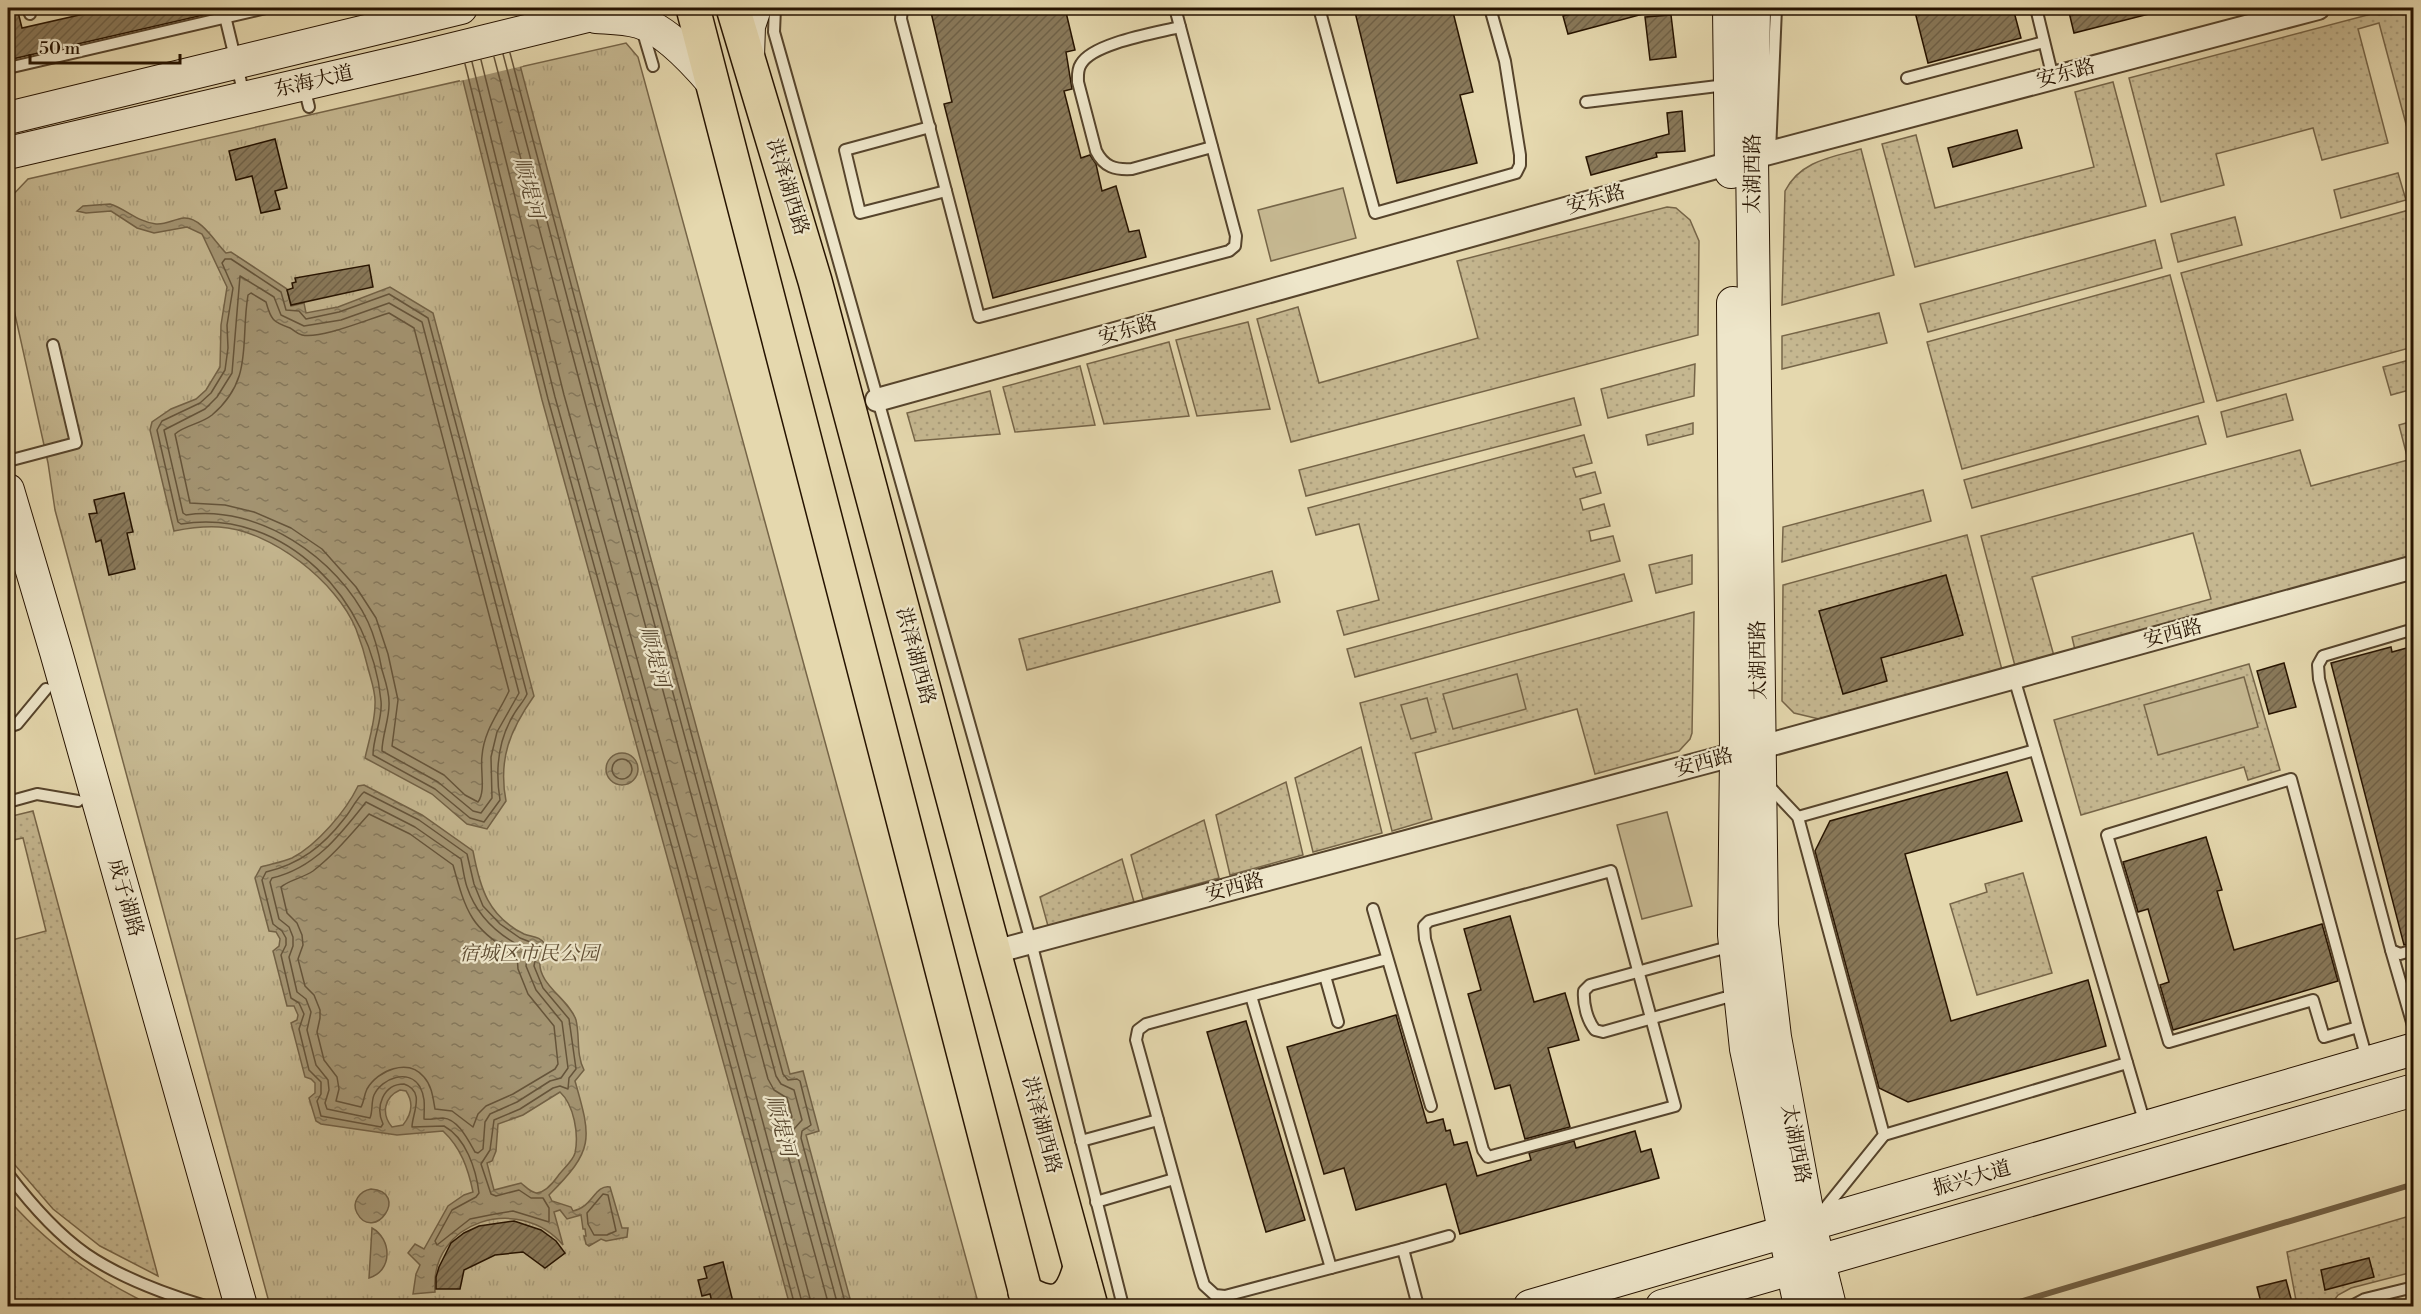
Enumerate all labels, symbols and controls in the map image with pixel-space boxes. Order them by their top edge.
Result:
scale bar [30,27,180,65]
text: 50 m [39,37,81,60]
street label: 安东路 [2034,54,2098,94]
street label: 东海大道 [272,61,356,103]
street label: 太湖西路 [1741,134,1766,214]
street label: 洪泽湖西路 [760,136,814,238]
water label: 顺堤河 [507,154,550,226]
street label: 安东路 [1564,180,1628,220]
street label: 安东路 [1096,311,1160,351]
street label: 洪泽湖西路 [890,604,940,708]
street label: 安西路 [2141,614,2205,654]
street label: 太湖西路 [1746,620,1772,700]
water label: 顺堤河 [633,623,676,695]
street label: 安西路 [1672,743,1736,783]
street label: 成子湖路 [102,856,148,940]
street label: 安西路 [1203,868,1267,908]
park label: 宿城区市民公园 [459,942,602,967]
street label: 洪泽湖西路 [1016,1073,1066,1177]
water label: 顺堤河 [759,1092,802,1164]
street label: 太湖西路 [1775,1102,1815,1186]
street label: 振兴大道 [1930,1156,2014,1202]

